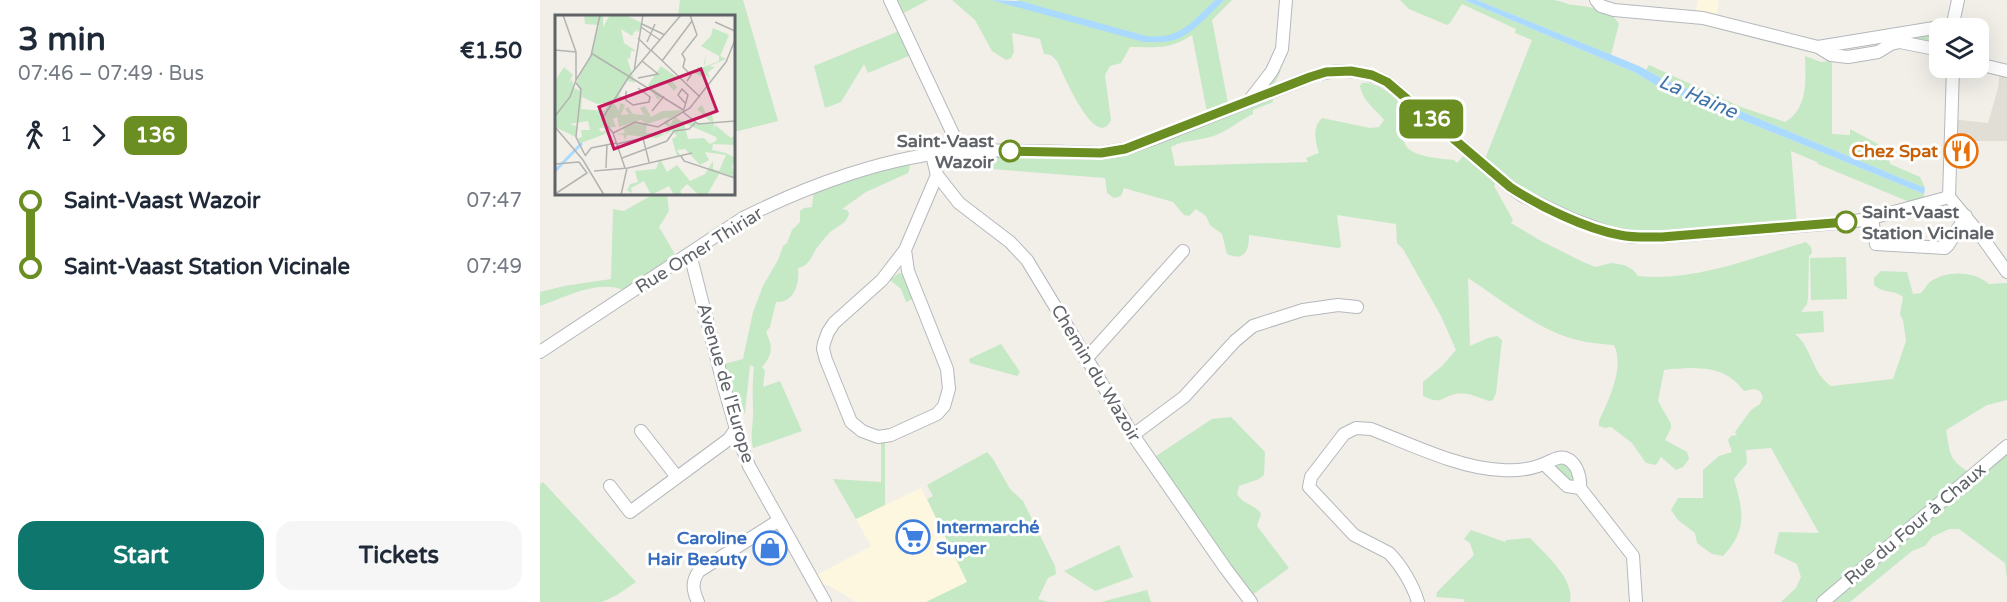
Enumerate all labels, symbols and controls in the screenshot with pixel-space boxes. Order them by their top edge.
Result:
inset map [555,15,735,195]
map controls [1929,18,1989,78]
button: layers [1929,18,1989,78]
text: 3 min [18,20,106,59]
text: €1.50 [460,38,522,64]
text: 07:46 – 07:49 · Bus [18,62,204,86]
water label: La Haine [1655,70,1742,125]
line badge: 136 [1396,100,1466,138]
text: 136 [1411,107,1451,132]
icon: walk [18,119,51,152]
icon: forward [82,119,115,152]
text: 1 [60,123,73,147]
text: 136 [136,123,175,148]
place label: Saint-Vaast Wazoir [897,130,995,173]
restaurant icon: Chez Spat [1943,133,1979,169]
marker: Saint-Vaast Wazoir [999,140,1021,162]
place label: Chez Spat [1852,140,1938,162]
text: Saint-Vaast Wazoir [64,188,261,214]
text: 07:47 [467,189,522,213]
place label: Saint-Vaast Station Vicinale [1862,201,1994,244]
street label: Rue Omer Thiriar [631,202,767,298]
marker: Saint-Vaast Station Vicinale [1835,211,1857,233]
text: Saint-Vaast Station Vicinale [64,254,350,280]
text: 07:49 [467,255,522,279]
street label: Chemin du Wazoir [1046,300,1146,446]
street label: Avenue de l'Europe [693,301,759,465]
street label: Rue du Four à Chaux [1840,458,1990,590]
place label: Intermarché Super [936,516,1040,559]
supermarket icon: Intermarché Super [895,519,931,555]
button: Start [18,521,264,590]
button: Tickets [276,521,522,590]
place label: Caroline Hair Beauty [647,527,747,570]
shop icon: Caroline Hair Beauty [752,530,788,566]

